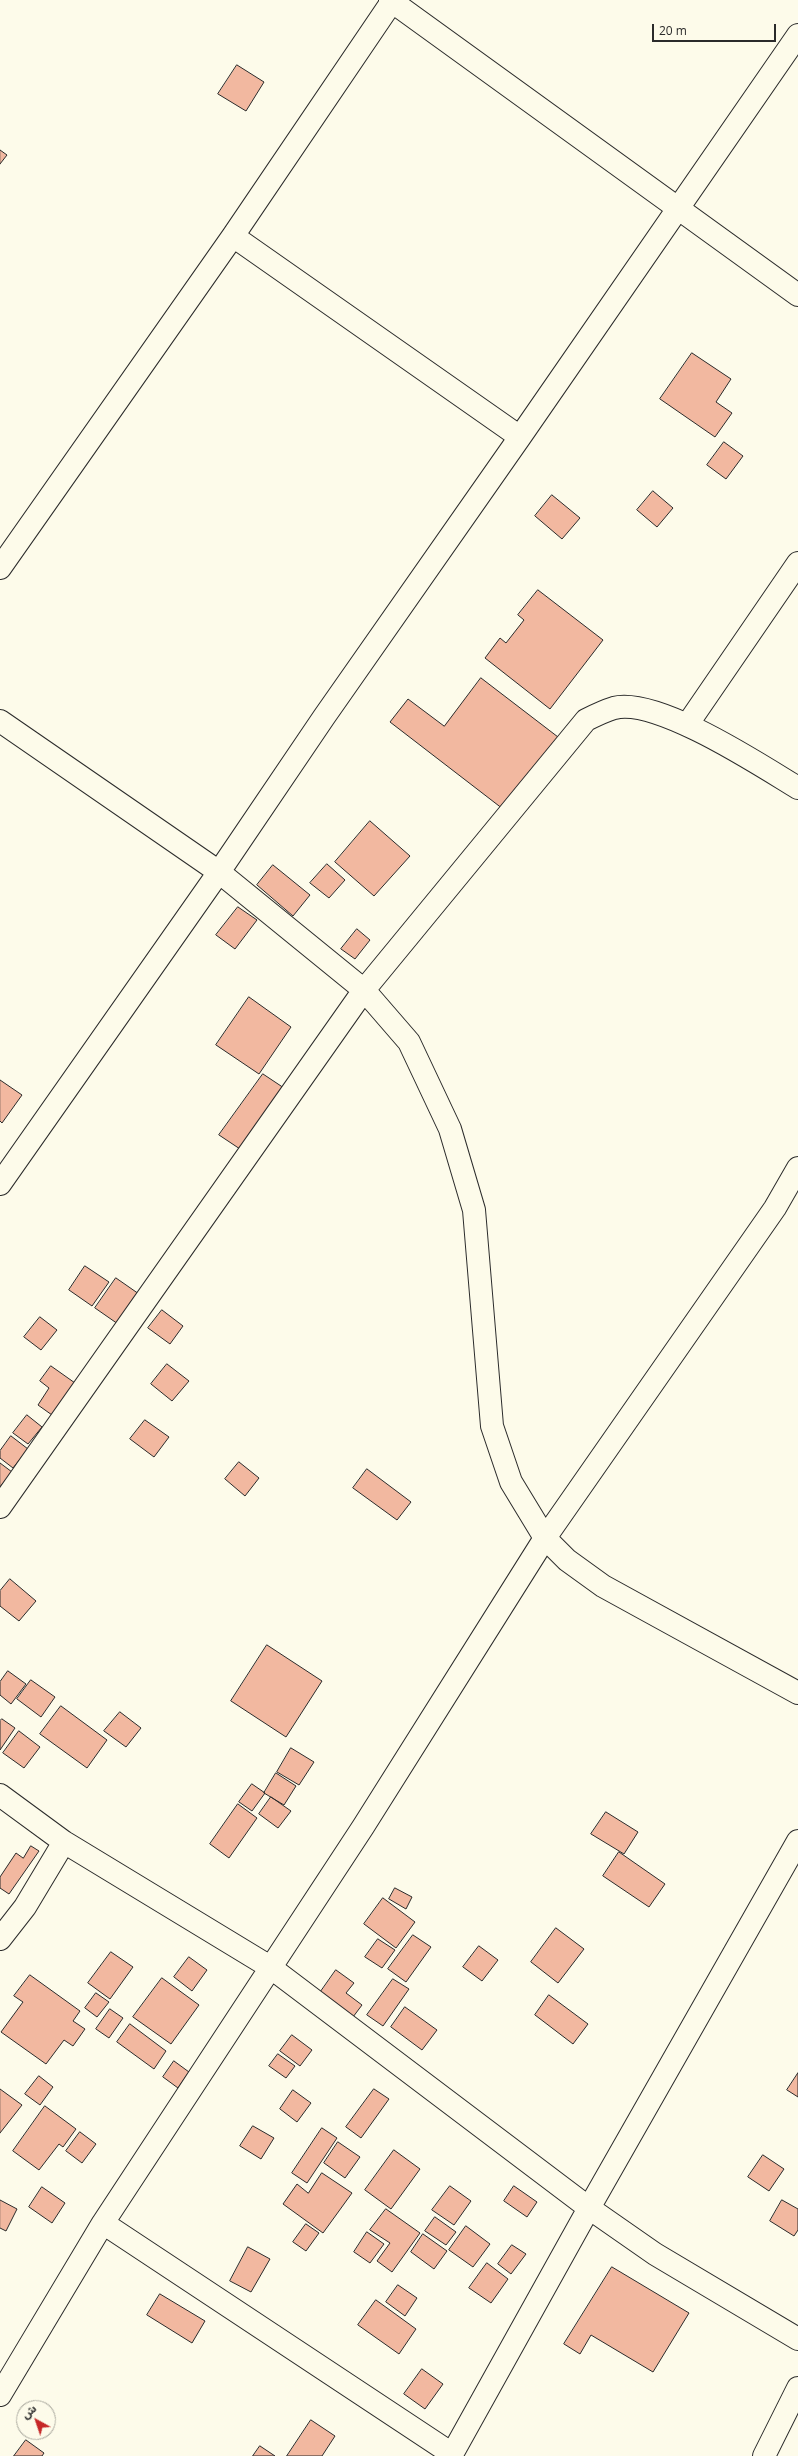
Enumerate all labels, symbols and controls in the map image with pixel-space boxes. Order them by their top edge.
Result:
scale bar [654,16,778,42]
text: 20 m [659,22,687,39]
north arrow [16,2400,56,2440]
text: ش [18,2401,39,2422]

